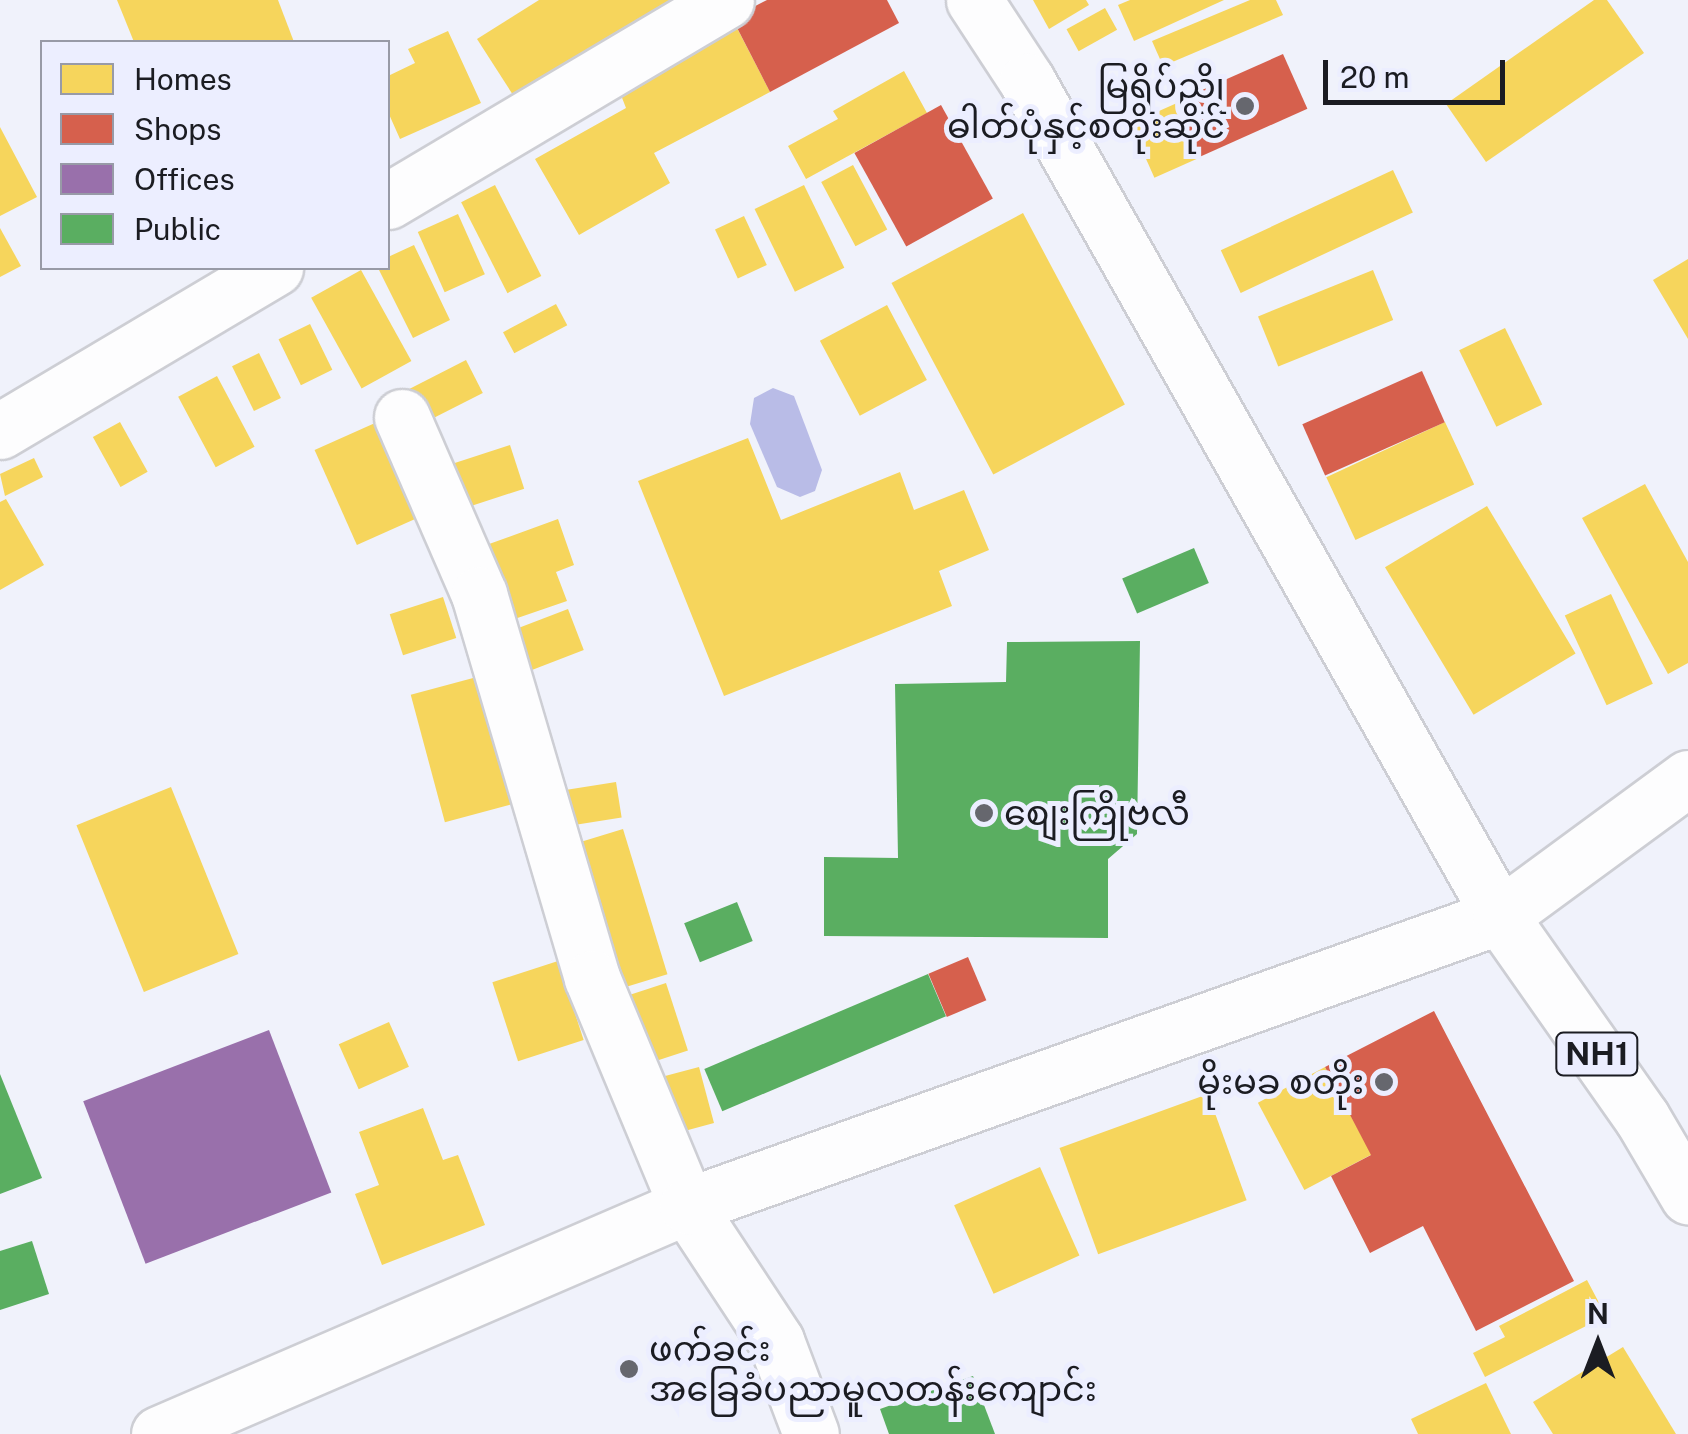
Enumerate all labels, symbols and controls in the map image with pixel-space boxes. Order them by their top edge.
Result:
legend [40,40,390,270]
scale bar [1328,40,1510,102]
text: 20 m [1340,59,1409,95]
text: Homes [134,61,232,97]
place label: မြရိပ်ညို ဓါတ်ပုံနှင့်စတိုးဆိုင် [947,65,1225,147]
marker: မြရိပ်ညို ဓါတ်ပုံနှင့်စတိုးဆိုင် [1234,95,1256,117]
text: Shops [134,111,221,147]
text: Offices [134,161,235,197]
text: Public [134,211,221,247]
place label: စျေးကြိုဗလီ [1004,792,1190,834]
marker: စျေးကြိုဗလီ [973,802,995,824]
road number: NH1 [1554,1027,1640,1081]
place label: မိုးမခ စတိုး [1197,1061,1364,1103]
marker: မိုးမခ စတိုး [1373,1071,1395,1093]
north arrow [1548,1294,1648,1394]
text: N [1587,1297,1609,1330]
place label: ဖက်ခင်း အခြေခံပညာမူလတန်းကျောင်း [649,1328,1097,1410]
marker: ဖက်ခင်း အခြေခံပညာမူလတန်းကျောင်း [618,1358,640,1380]

